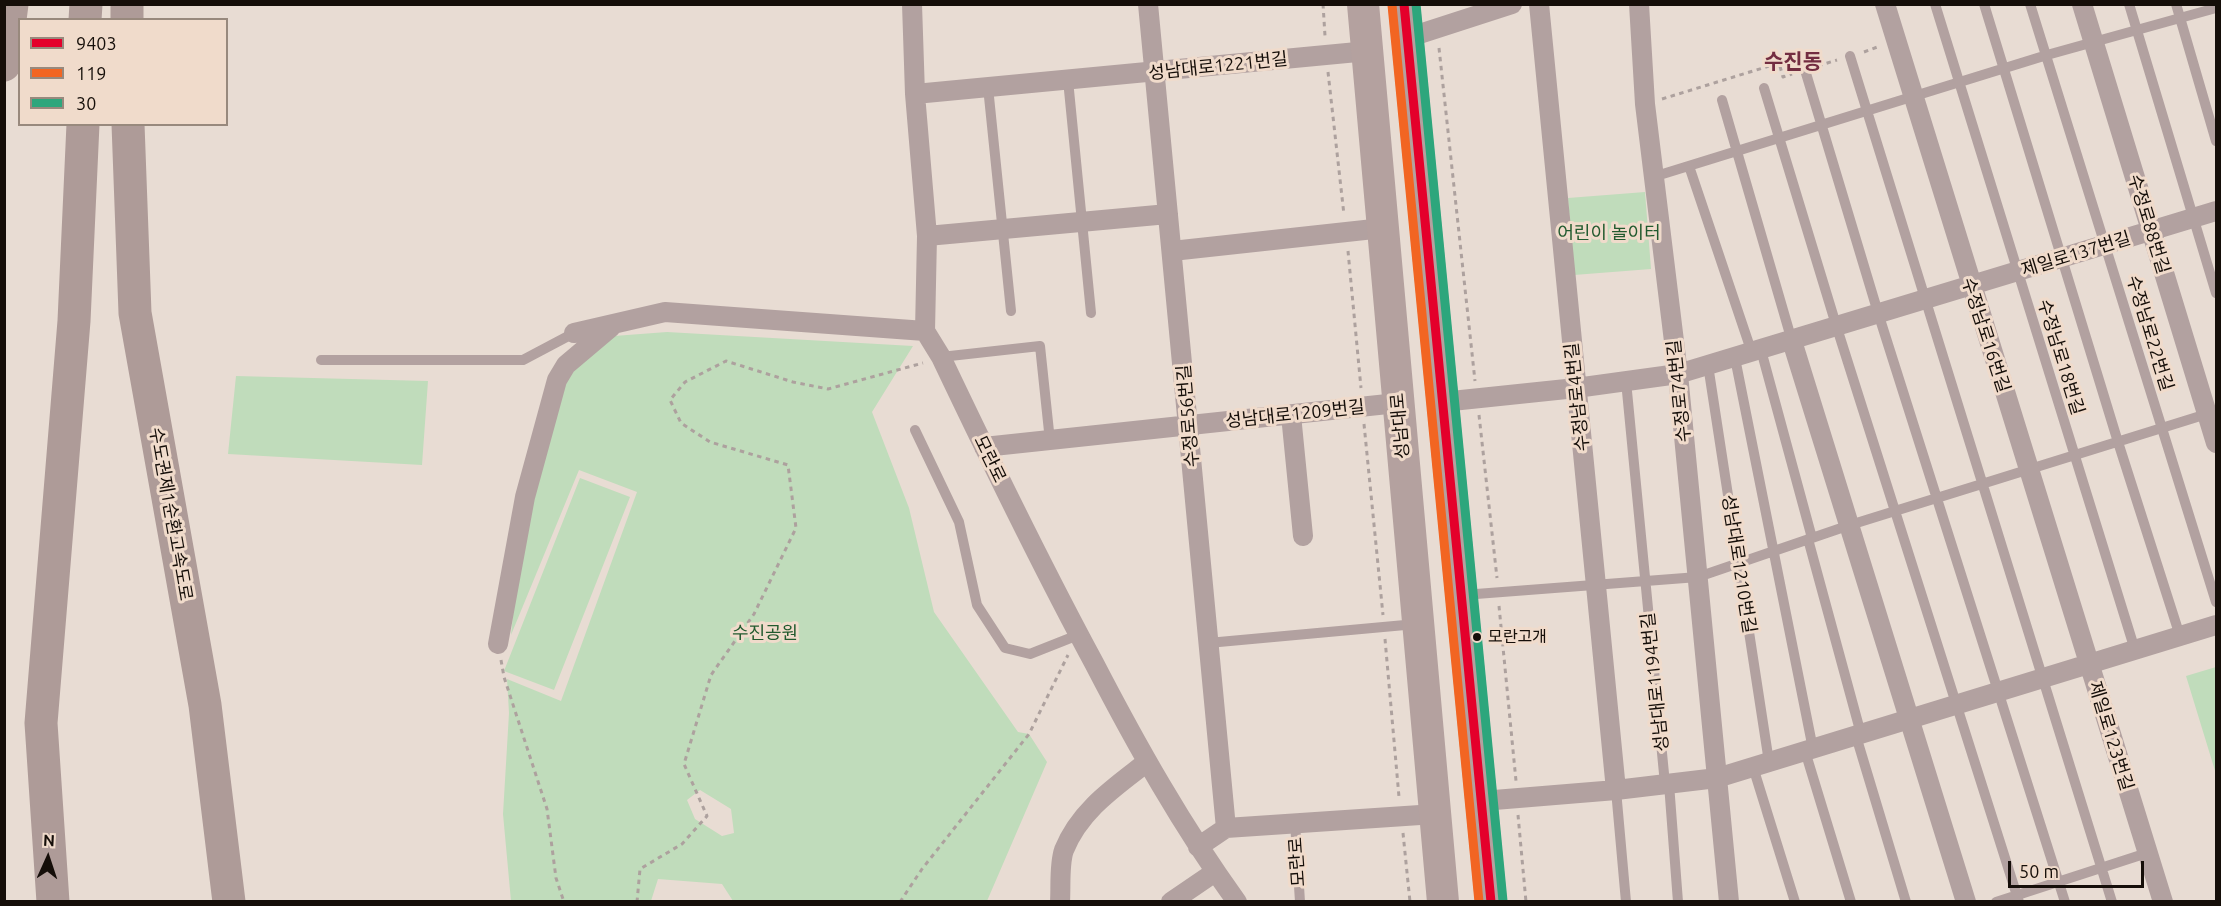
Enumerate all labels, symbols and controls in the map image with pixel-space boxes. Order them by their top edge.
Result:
legend [18,18,228,126]
text: 9403 [76,33,117,53]
street label: 성남대로1221번길 [1147,48,1289,84]
district label: 수진동 [1764,49,1822,75]
text: 119 [76,63,106,83]
text: 30 [76,93,96,113]
street label: 수정로88번길 [2124,172,2174,276]
park label: 어린이 놀이터 [1557,222,1661,244]
street label: 제일로137번길 [2019,227,2133,281]
street label: 수정남로22번길 [2122,273,2178,393]
street label: 수정남로16번길 [1957,275,2015,395]
street label: 수정남로18번길 [2033,297,2089,417]
street label: 수정로74번길 [1663,339,1695,443]
street label: 수정남로4번길 [1561,341,1593,453]
street label: 수정로56번길 [1173,364,1203,468]
street label: 성남대로 [1386,392,1414,460]
street label: 성남대로1209번길 [1224,396,1366,432]
street label: 수도권제1순환고속도로 [145,426,197,602]
street label: 모란로 [969,432,1011,486]
street label: 성남대로1210번길 [1717,493,1761,635]
street label: 성남대로1194번길 [1637,611,1673,753]
park label: 수진공원 [732,622,798,644]
place label: 모란고개 [1488,627,1547,647]
marker: 모란고개 [1471,631,1483,643]
street label: 제일로123번길 [2084,679,2138,793]
north arrow [18,828,78,888]
text: N [43,831,55,849]
street label: 모란로 [1284,836,1310,888]
scale bar [2011,849,2148,887]
text: 50 m [2019,861,2059,881]

